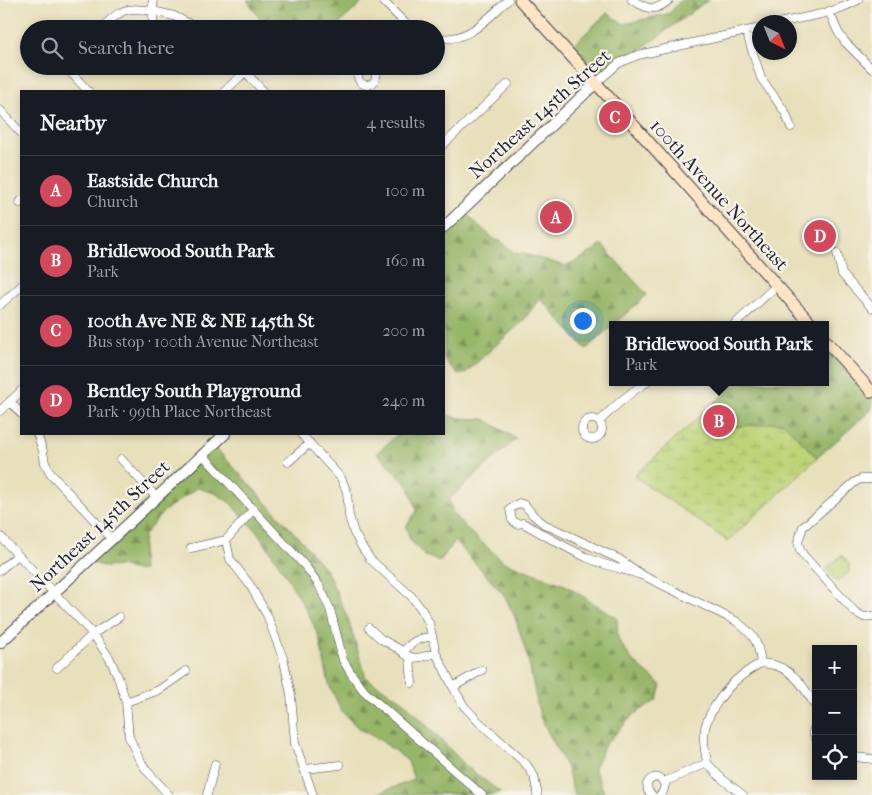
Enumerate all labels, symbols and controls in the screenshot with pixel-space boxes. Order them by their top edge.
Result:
north arrow [752,15,797,60]
search box [20,20,445,75]
icon: search [38,34,66,62]
text: Search here [78,37,174,59]
street label: Northeast 145th Street [465,45,615,183]
pin: C [599,98,631,136]
text: Nearby [40,111,106,135]
text: 4 results [367,113,425,132]
street label: 100th Avenue Northeast [645,115,793,275]
text: Eastside Church [87,170,218,192]
text: A [51,181,61,200]
text: 100 m [385,181,425,200]
text: Church [87,192,138,211]
pin: A [540,198,572,236]
pin: D [804,217,836,255]
text: Bridlewood South Park [87,240,274,262]
text: B [51,251,61,270]
text: 160 m [385,251,425,270]
text: Park [87,262,119,281]
your location [570,308,596,334]
text: 100th Ave NE & NE 145th St [87,310,314,332]
text: C [51,321,61,340]
text: 200 m [382,321,425,340]
popup [609,321,829,386]
text: Bus stop · 100th Avenue Northeast [87,332,319,351]
text: Bridlewood South Park [625,333,813,355]
text: Park [625,355,657,374]
text: Bentley South Playground [87,380,301,402]
text: D [50,391,62,410]
text: 240 m [382,391,425,410]
text: Park · 99th Place Northeast [87,402,272,421]
pin: B [703,402,735,440]
street label: Northeast 145th Street [26,456,174,596]
map controls [812,645,857,780]
button: + [812,645,857,690]
button: − [812,690,857,735]
button: locate [812,735,857,780]

